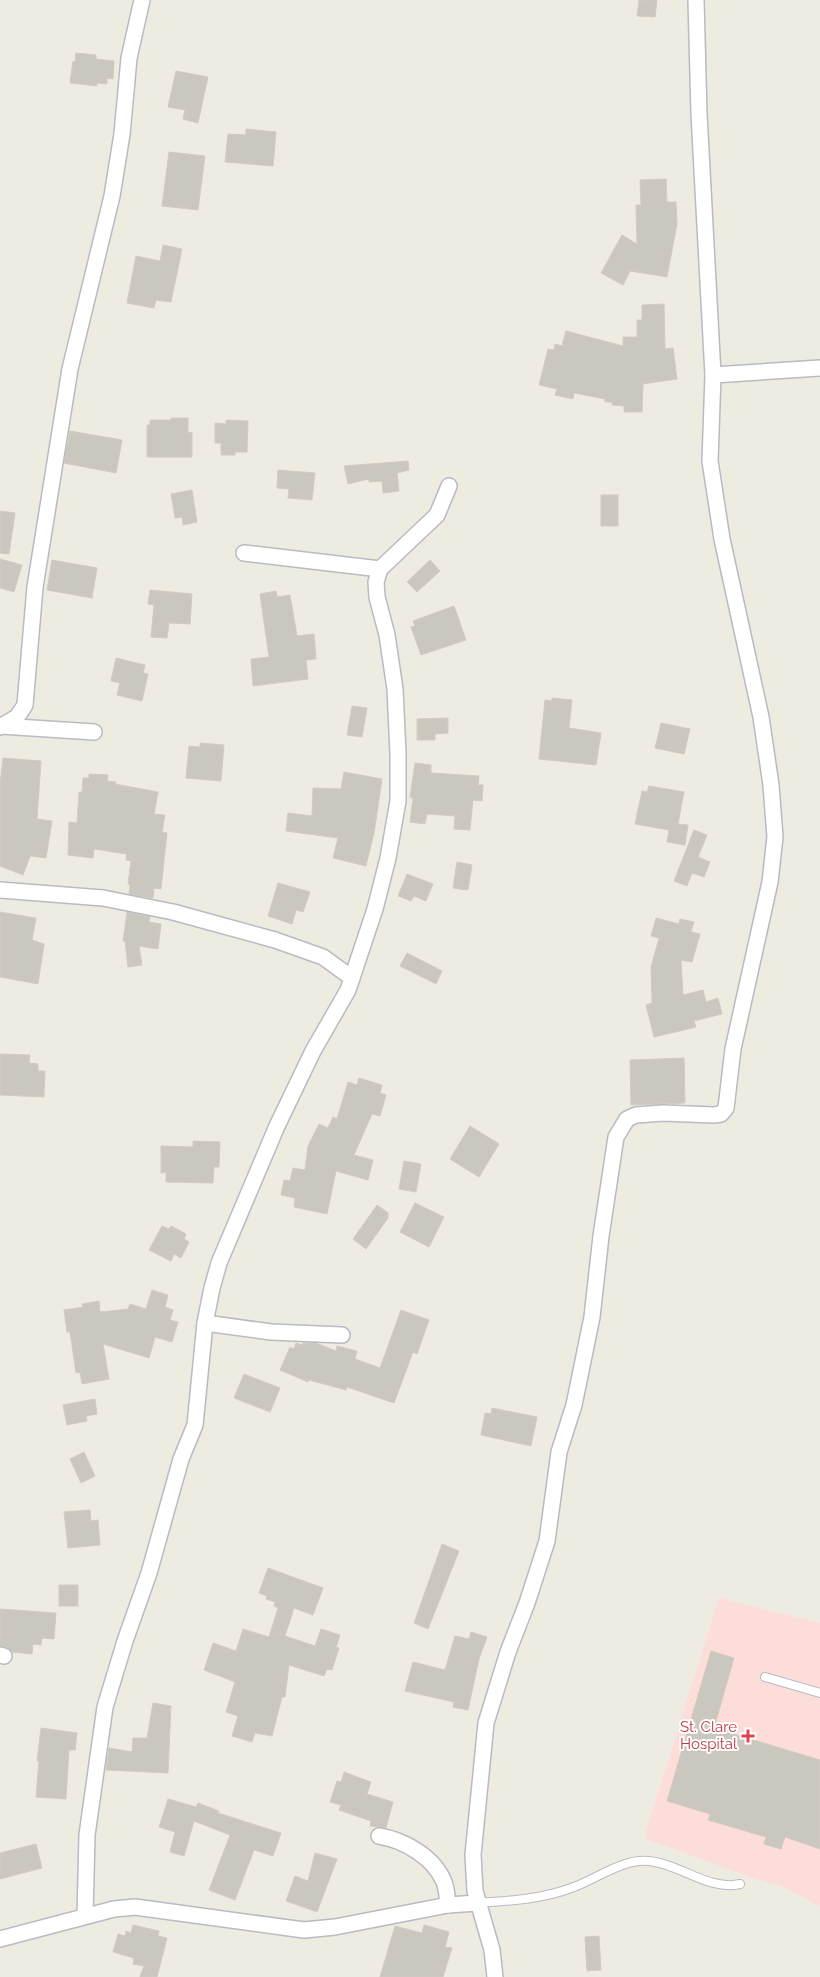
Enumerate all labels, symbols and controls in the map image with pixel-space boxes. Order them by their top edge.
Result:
place label: St. Clare Hospital [680,1718,738,1753]
marker: St. Clare Hospital [741,1729,755,1743]

